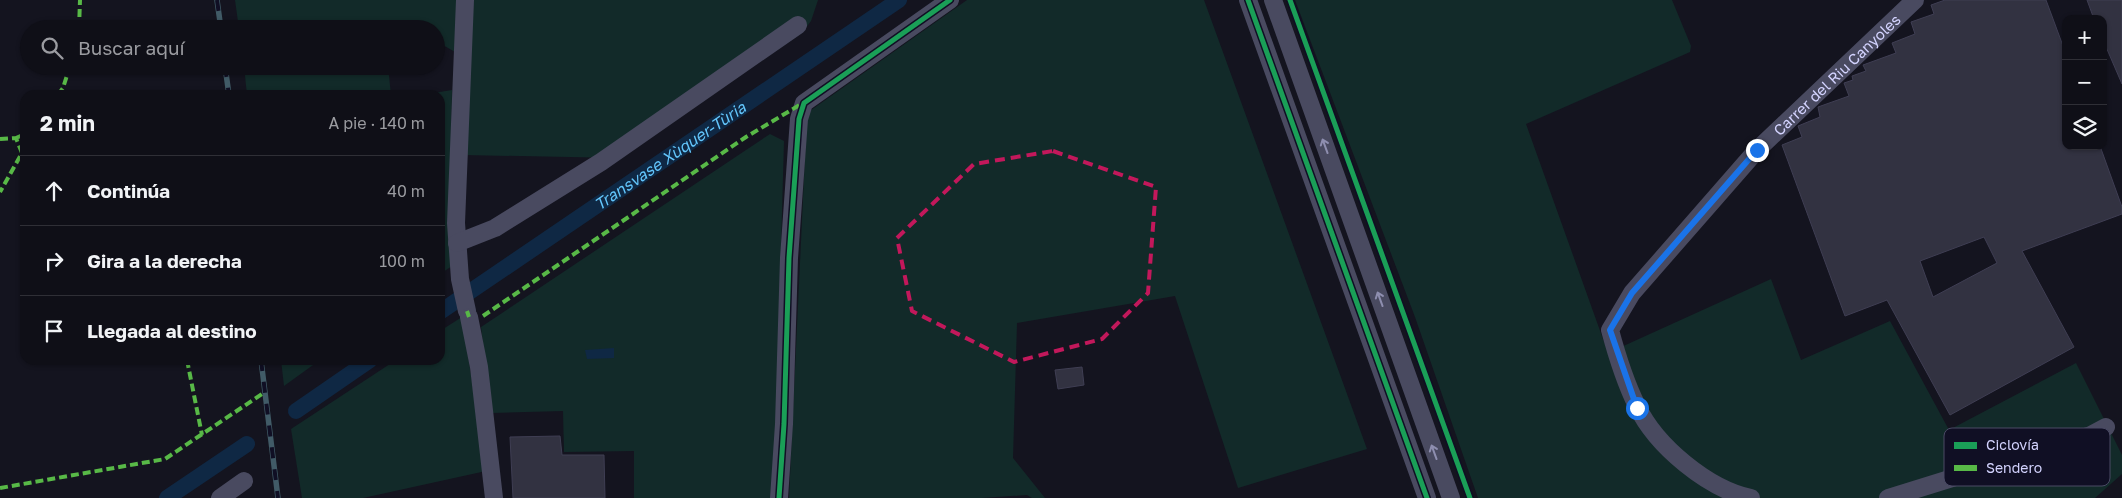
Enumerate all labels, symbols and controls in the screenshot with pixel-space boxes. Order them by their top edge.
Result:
street label: Carrer del Riu Canyoles [1769,10,1904,139]
map controls [2062,15,2107,150]
button: + [2062,15,2107,60]
search box [20,20,445,75]
icon: search [38,34,66,62]
text: Buscar aquí [78,36,185,59]
button: − [2062,60,2107,105]
water label: Transvase Xùquer-Tùria [590,97,750,214]
button: layers [2062,105,2107,150]
text: 2 min [40,110,95,136]
text: A pie · 140 m [328,113,425,133]
one-way arrow [1320,139,1329,154]
route end [1746,139,1769,162]
icon: ahead [40,177,68,205]
text: Continúa [87,179,170,202]
text: 40 m [387,181,425,201]
icon: right [40,247,68,275]
text: Gira a la derecha [87,249,242,272]
text: 100 m [379,251,425,271]
one-way arrow [1375,292,1384,307]
icon: arrive [40,317,68,345]
text: Llegada al destino [87,319,257,342]
route start [1626,397,1649,420]
legend [1944,428,2110,486]
text: Ciclovía [1986,436,2039,453]
one-way arrow [1429,445,1438,460]
text: Sendero [1986,459,2042,476]

